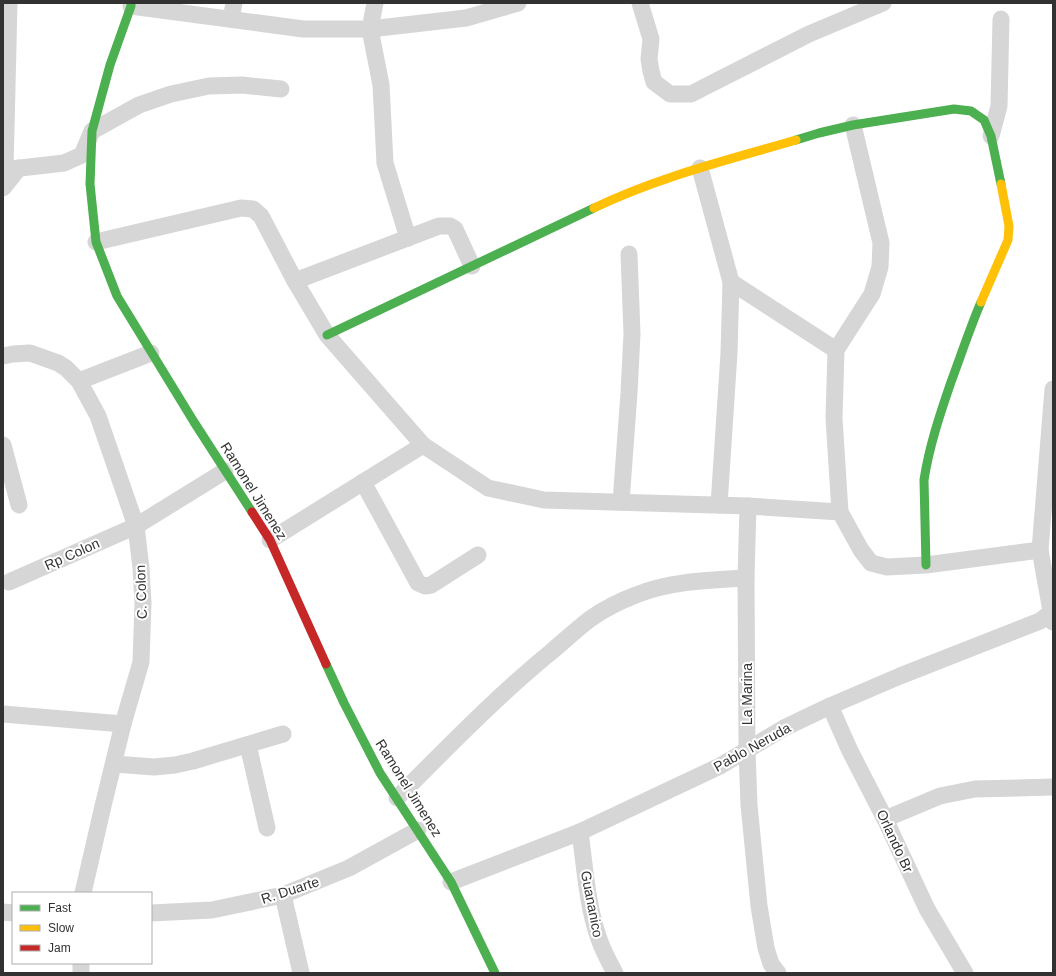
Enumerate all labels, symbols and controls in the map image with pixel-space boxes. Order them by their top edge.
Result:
street label: Ramonel Jimenez [218,439,290,543]
street label: Rp Colon [42,535,102,573]
street label: C. Colon [132,565,150,619]
street label: La Marina [739,663,755,725]
street label: Pablo Neruda [711,719,793,775]
street label: Ramonel Jimenez [373,736,445,840]
street label: Orlando Br [873,807,917,875]
street label: Guananico [578,869,606,939]
street label: R. Duarte [259,873,321,907]
legend [12,892,152,964]
text: Fast [48,901,72,915]
text: Slow [48,921,74,935]
text: Jam [48,941,71,955]

